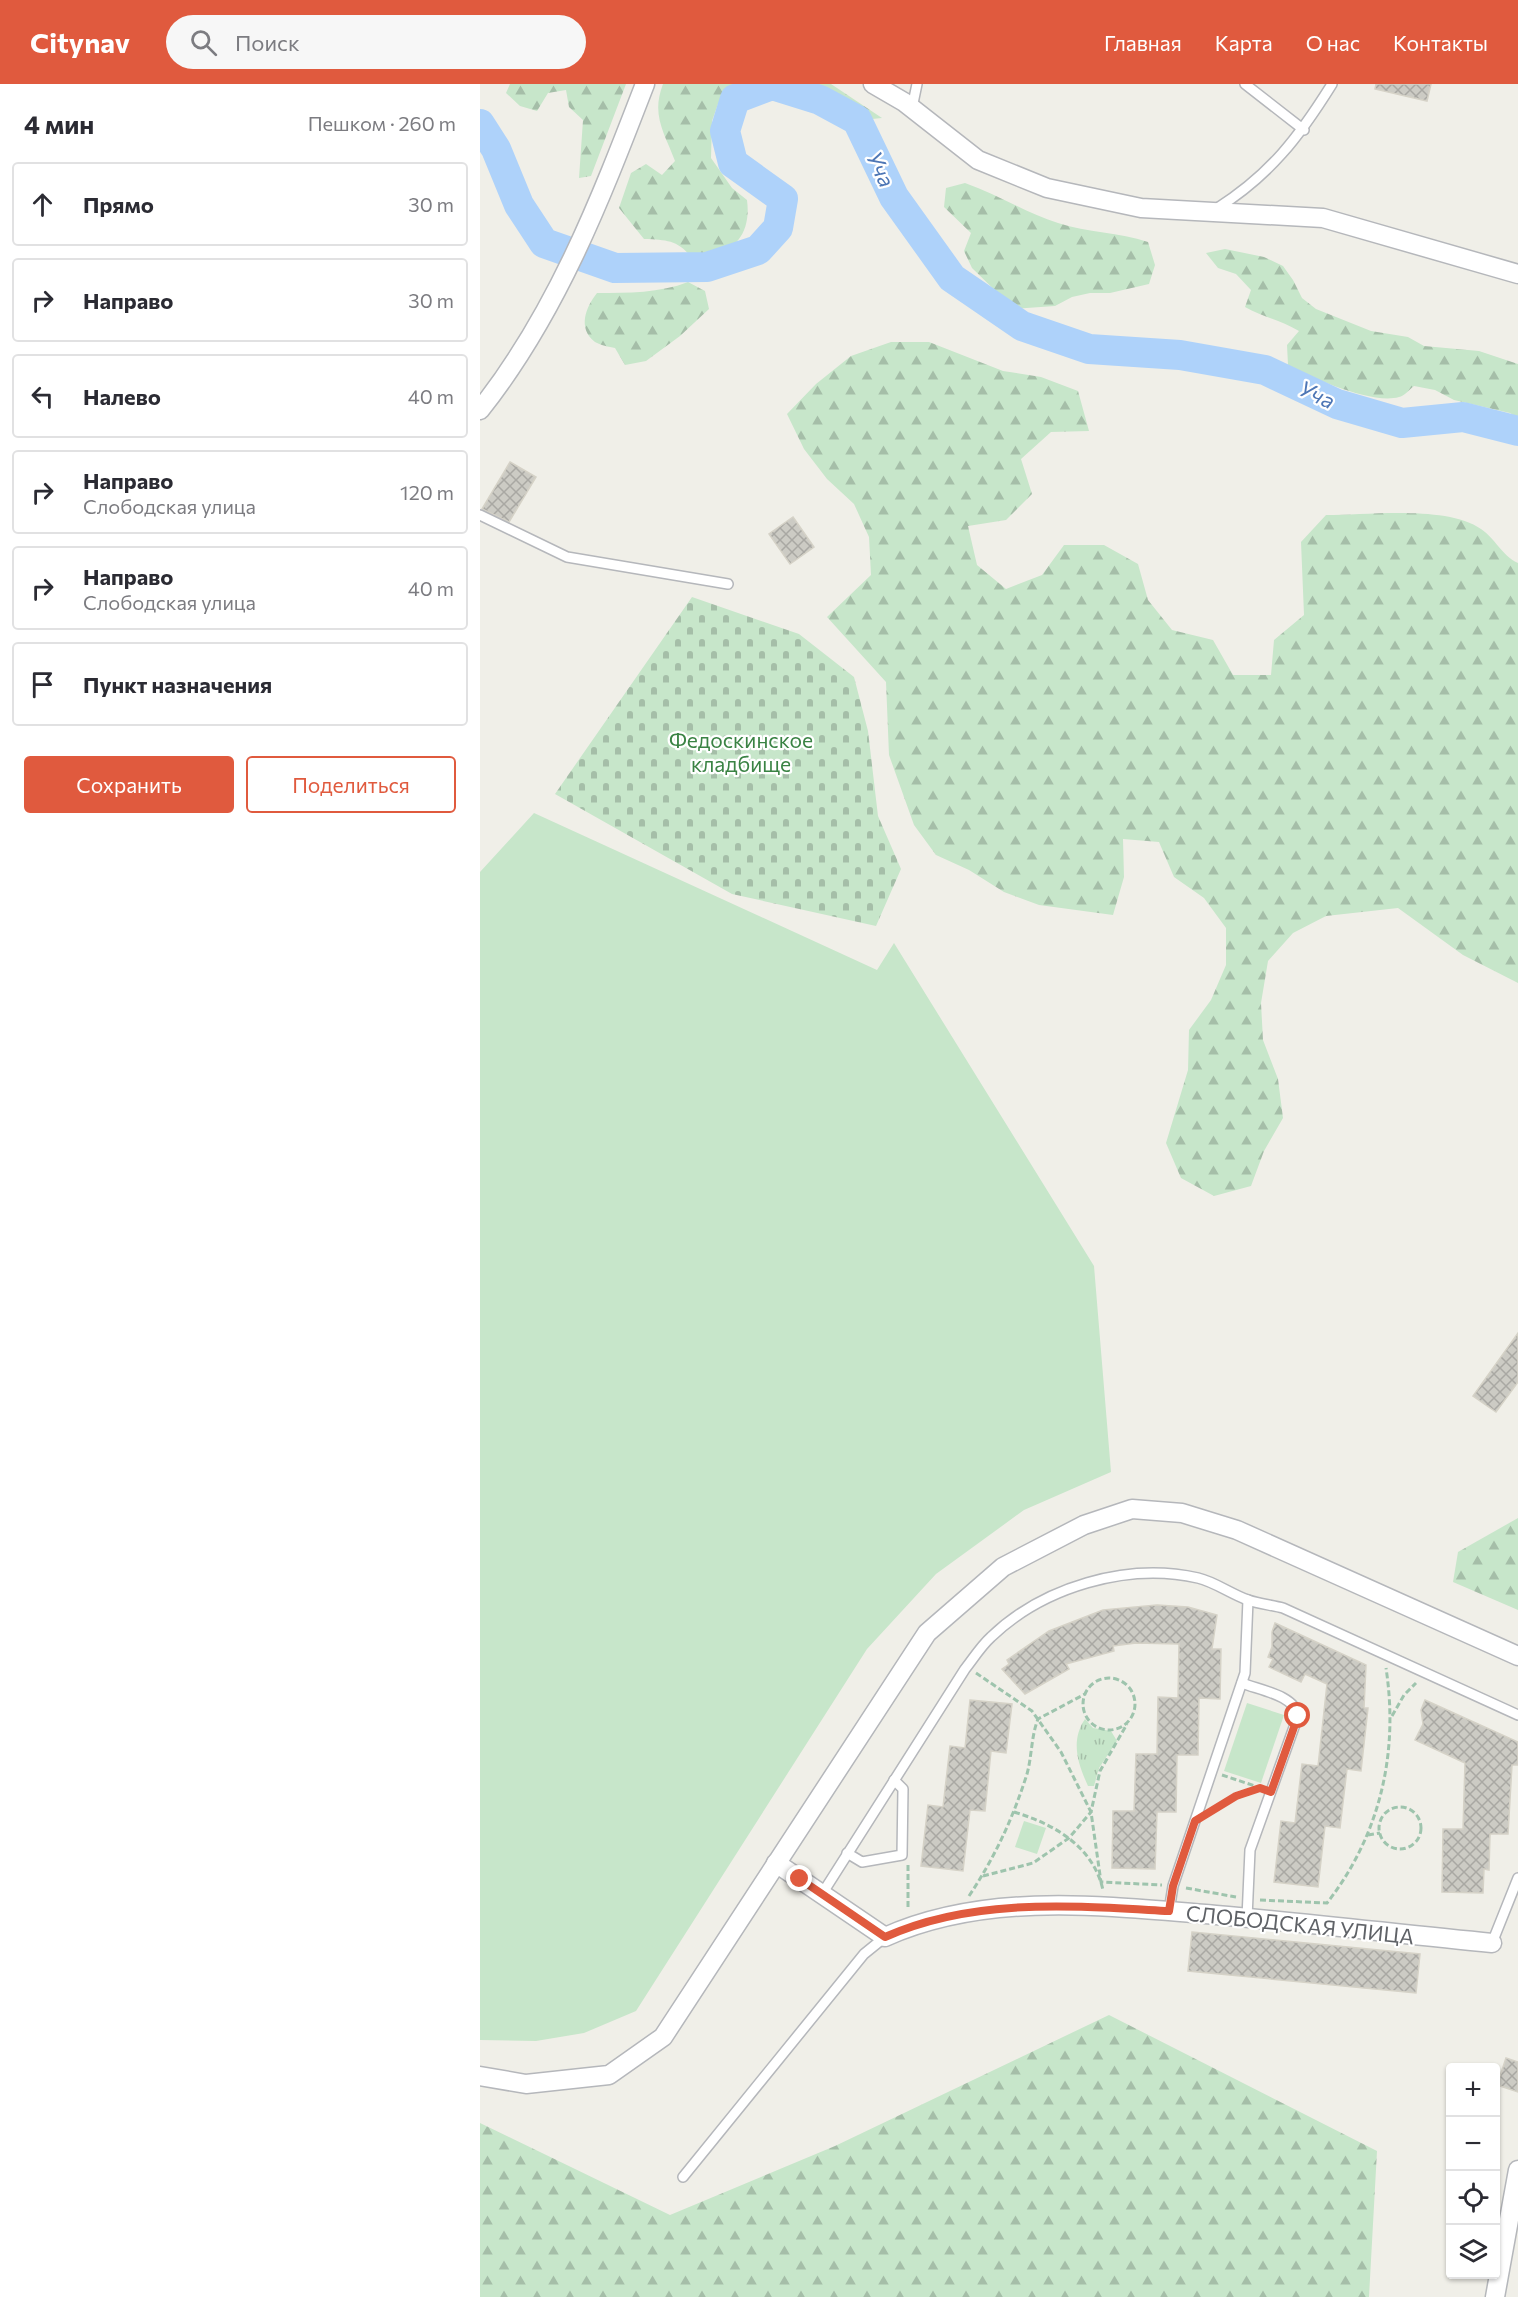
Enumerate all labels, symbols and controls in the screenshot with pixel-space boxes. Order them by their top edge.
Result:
search box [166,15,586,69]
text: Citynav [30,25,130,59]
icon: search [187,26,220,59]
text: Поиск [235,29,300,56]
text: Главная [1104,30,1182,55]
text: Карта [1215,30,1273,55]
text: О нас [1306,30,1360,55]
text: Контакты [1393,30,1488,55]
text: 4 мин [24,108,94,139]
text: Пешком · 260 m [308,111,456,135]
water label: Уча [861,147,901,191]
icon: ahead [26,188,59,221]
text: Прямо [83,191,154,218]
text: 30 m [408,192,454,216]
icon: right [26,284,59,317]
text: Направо [83,287,173,314]
text: 30 m [408,288,454,312]
water label: Уча [1295,374,1339,414]
icon: left [26,380,59,413]
text: Налево [83,383,161,410]
text: 40 m [408,384,454,408]
text: Направо [83,467,173,494]
icon: right [26,476,59,509]
text: 120 m [400,480,454,504]
text: Слободская улица [83,494,256,518]
text: Направо [83,563,173,590]
icon: right [26,572,59,605]
text: 40 m [408,576,454,600]
text: Слободская улица [83,590,256,614]
icon: arrive [26,668,59,701]
text: Пункт назначения [83,671,272,698]
park label: Федоскинское кладбище [669,727,813,776]
button: Сохранить [24,756,234,813]
button: Поделиться [246,756,456,813]
route start [1284,1702,1310,1728]
route end [786,1865,812,1891]
street label: СЛОБОДСКАЯ УЛИЦА [1185,1900,1415,1948]
map controls [1446,2063,1500,2279]
button: + [1446,2063,1500,2117]
button: − [1446,2117,1500,2171]
button: locate [1446,2171,1500,2225]
button: layers [1446,2225,1500,2279]

